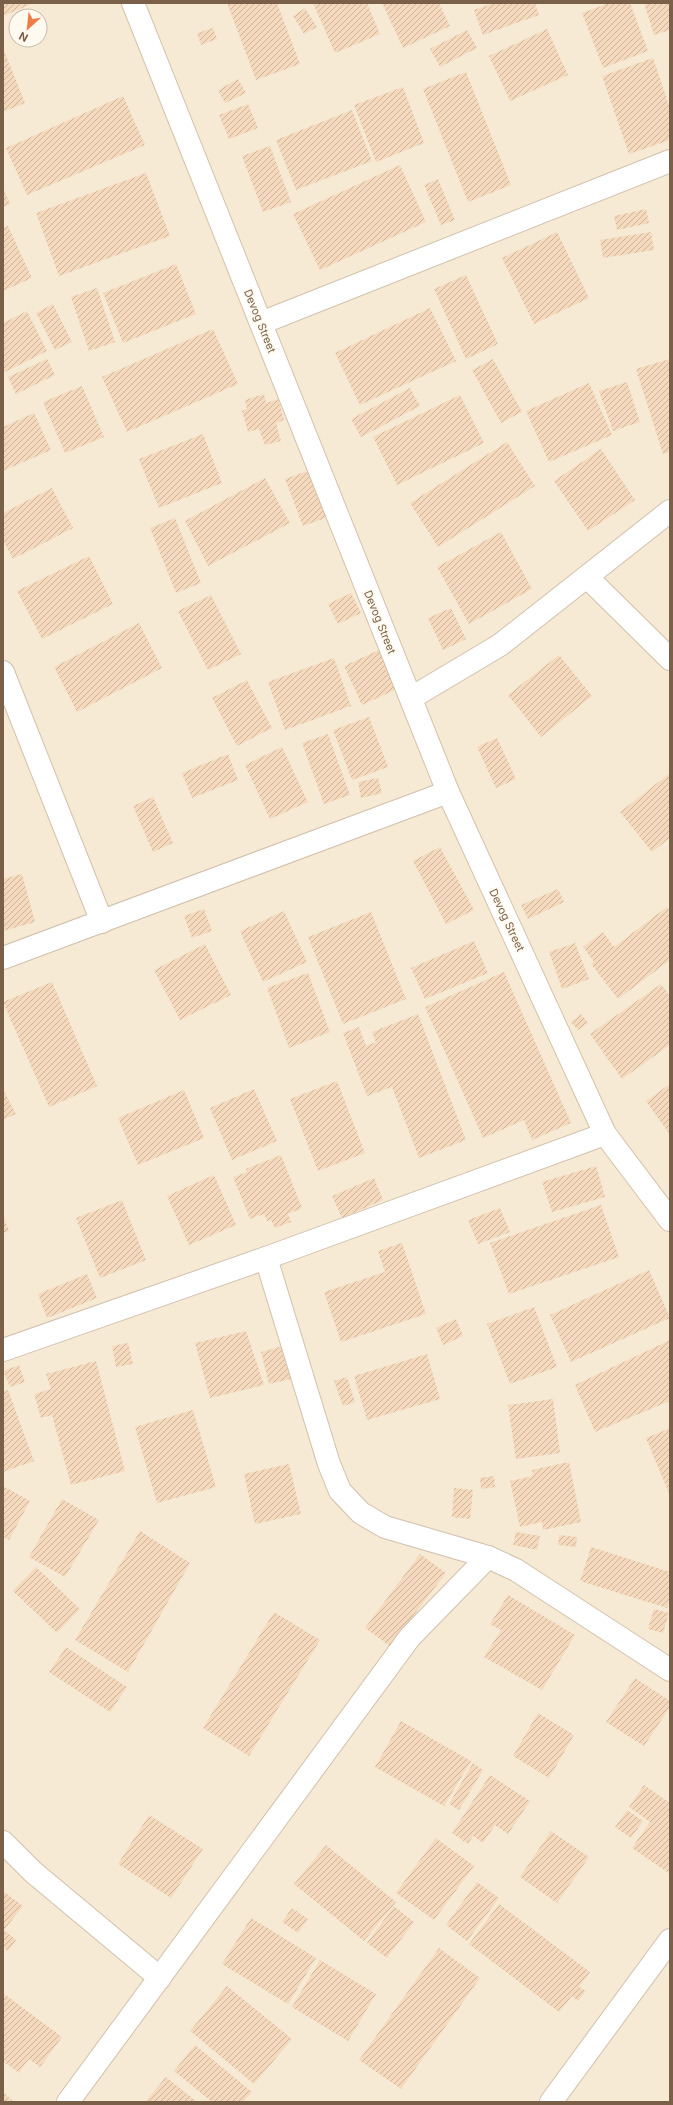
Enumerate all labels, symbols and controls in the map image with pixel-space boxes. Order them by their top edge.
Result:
north arrow [8,8,48,48]
text: N [17,29,30,45]
street label: Devog Street [241,287,279,355]
street label: Devog Street [361,588,399,656]
street label: Devog Street [486,886,528,954]

